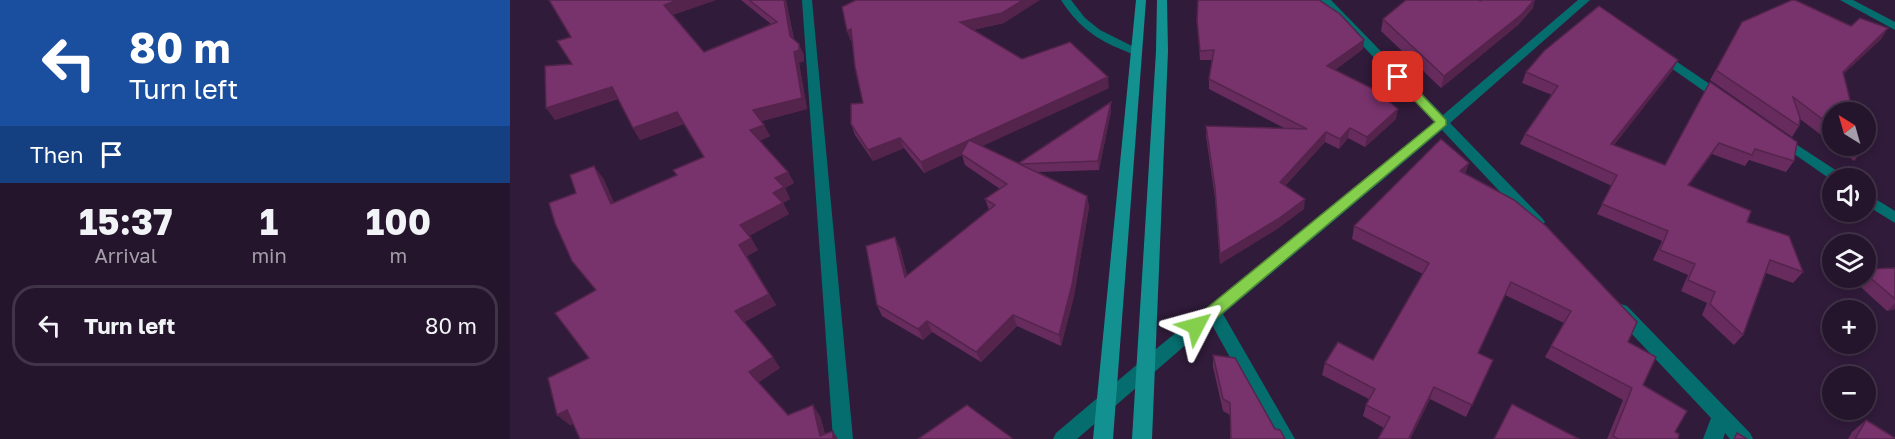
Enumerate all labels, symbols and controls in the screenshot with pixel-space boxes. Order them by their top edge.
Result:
text: 80 m [129,22,230,72]
icon: left [30,24,108,102]
pin [1372,51,1423,102]
icon: arrive [1381,60,1414,93]
text: Turn left [129,73,238,105]
north arrow [1822,102,1876,156]
map controls [1822,102,1876,420]
icon: arrive [95,138,128,171]
text: Then [30,141,83,168]
button: sound [1822,168,1876,222]
text: 15:37 [79,200,173,243]
text: 1 [260,200,278,243]
text: 100 [366,200,431,243]
button: layers [1822,234,1876,288]
text: Arrival [94,243,157,267]
text: min [251,243,287,267]
text: m [390,243,407,267]
position arrow [1164,294,1228,358]
button: + [1822,300,1876,354]
icon: left [33,309,66,342]
text: Turn left [84,312,175,339]
text: 80 m [425,312,477,339]
button: − [1822,366,1876,420]

